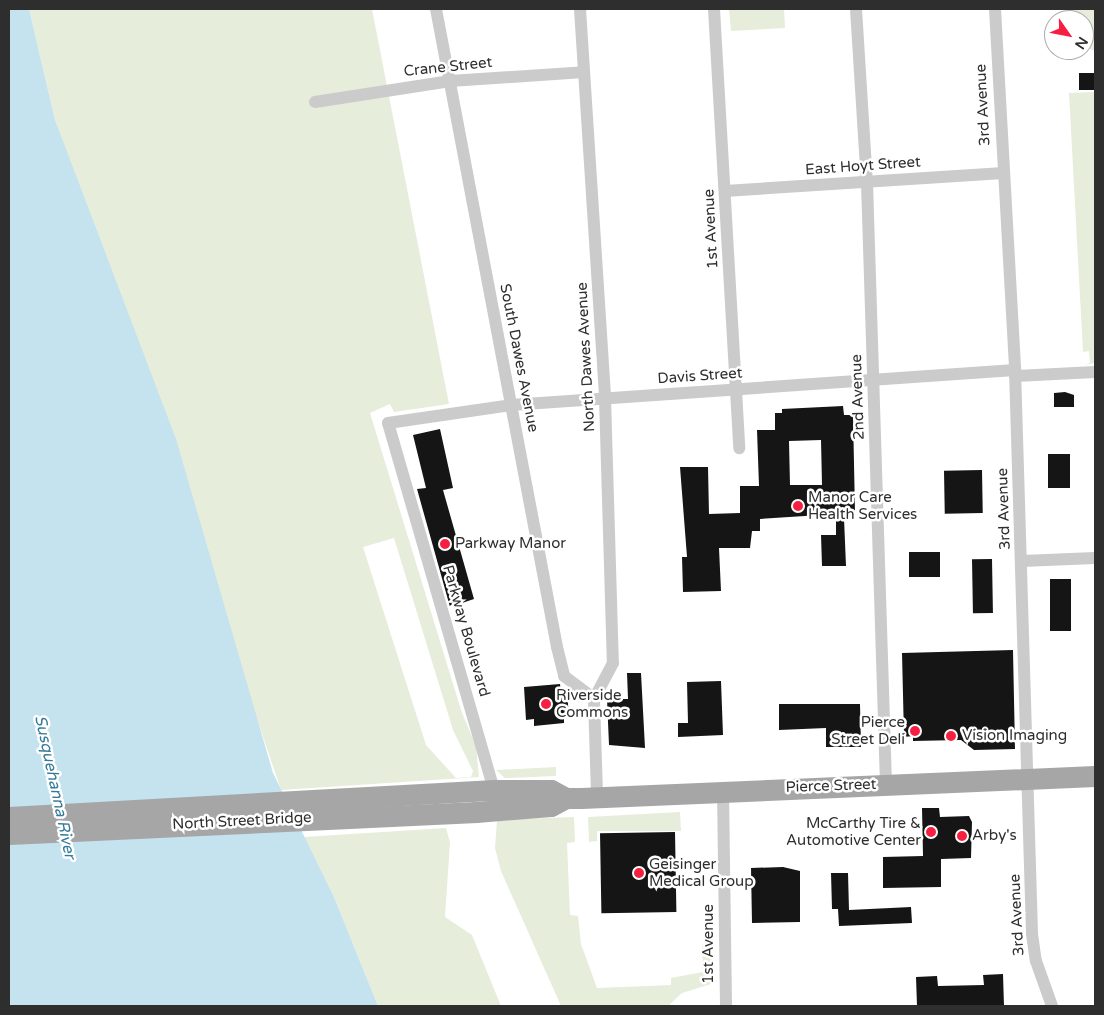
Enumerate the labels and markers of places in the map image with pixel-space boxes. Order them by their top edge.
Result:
place label: Manor Care Health Services [808,488,917,523]
marker: Manor Care Health Services [792,500,804,512]
place label: Parkway Manor [455,535,566,553]
marker: Parkway Manor [439,538,451,550]
place label: Riverside Commons [556,686,628,721]
marker: Riverside Commons [540,698,552,710]
place label: Pierce Street Deli [831,713,905,748]
marker: Pierce Street Deli [909,725,921,737]
place label: Vision Imaging [962,727,1067,745]
marker: Vision Imaging [944,729,958,743]
place label: McCarthy Tire & Automotive Center [786,814,921,849]
marker: McCarthy Tire & Automotive Center [925,826,937,838]
place label: Arby's [972,827,1017,845]
marker: Arby's [956,830,968,842]
place label: Geisinger Medical Group [649,855,754,890]
marker: Geisinger Medical Group [633,867,645,879]

